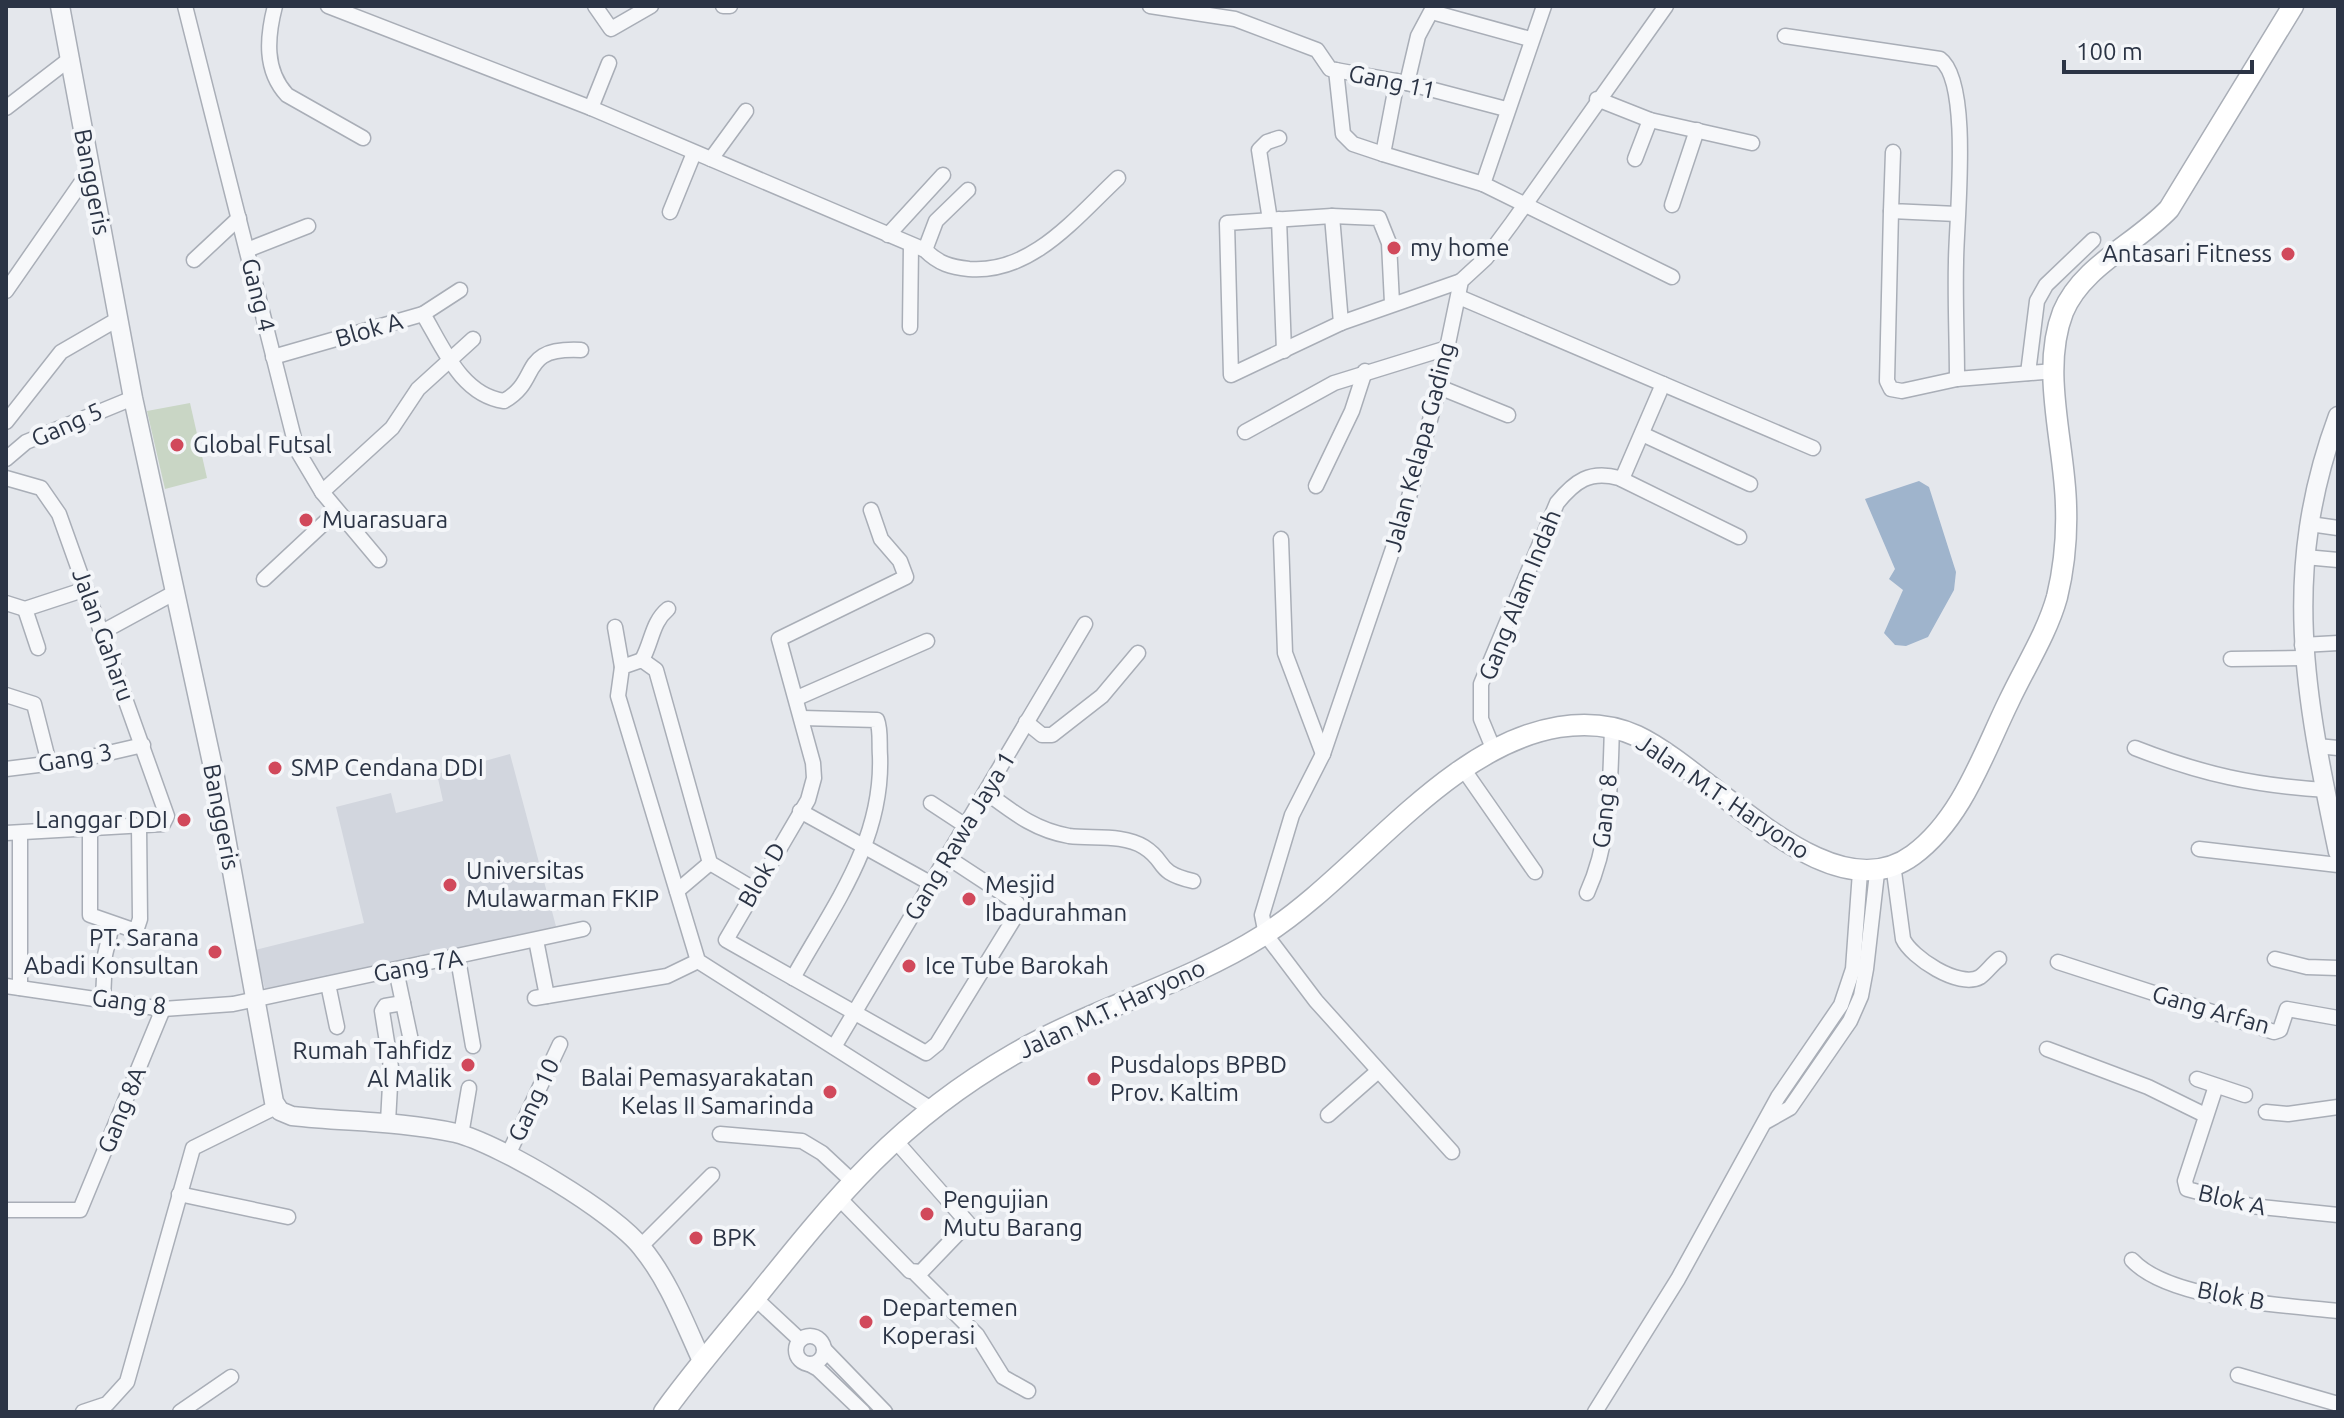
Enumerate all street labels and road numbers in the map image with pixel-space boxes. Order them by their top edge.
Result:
street label: Gang 11 [1346,59,1438,104]
street label: Banggeris [69,127,116,237]
street label: Gang 4 [236,255,281,334]
street label: Blok A [332,307,406,352]
street label: Jalan Kelapa Gading [1379,339,1460,555]
street label: Gang 5 [27,397,106,452]
street label: Gang Alam Indah [1473,506,1566,684]
street label: Jalan Gaharu [67,565,140,705]
street label: Jalan M.T. Haryono [1632,729,1815,864]
street label: Gang 3 [36,738,114,777]
street label: Gang Rawa Jaya 1 [899,747,1021,925]
street label: Banggeris [198,762,245,872]
street label: Gang 8 [1587,772,1622,850]
street label: Blok D [732,838,791,912]
street label: Gang 7A [371,944,465,987]
street label: Jalan M.T. Haryono [1014,954,1209,1064]
street label: Gang Arfan [2149,980,2273,1039]
street label: Gang 8 [90,984,168,1019]
street label: Gang 10 [503,1054,564,1146]
street label: Gang 8A [92,1062,151,1157]
street label: Blok A [2196,1179,2269,1220]
street label: Blok B [2195,1276,2267,1315]

